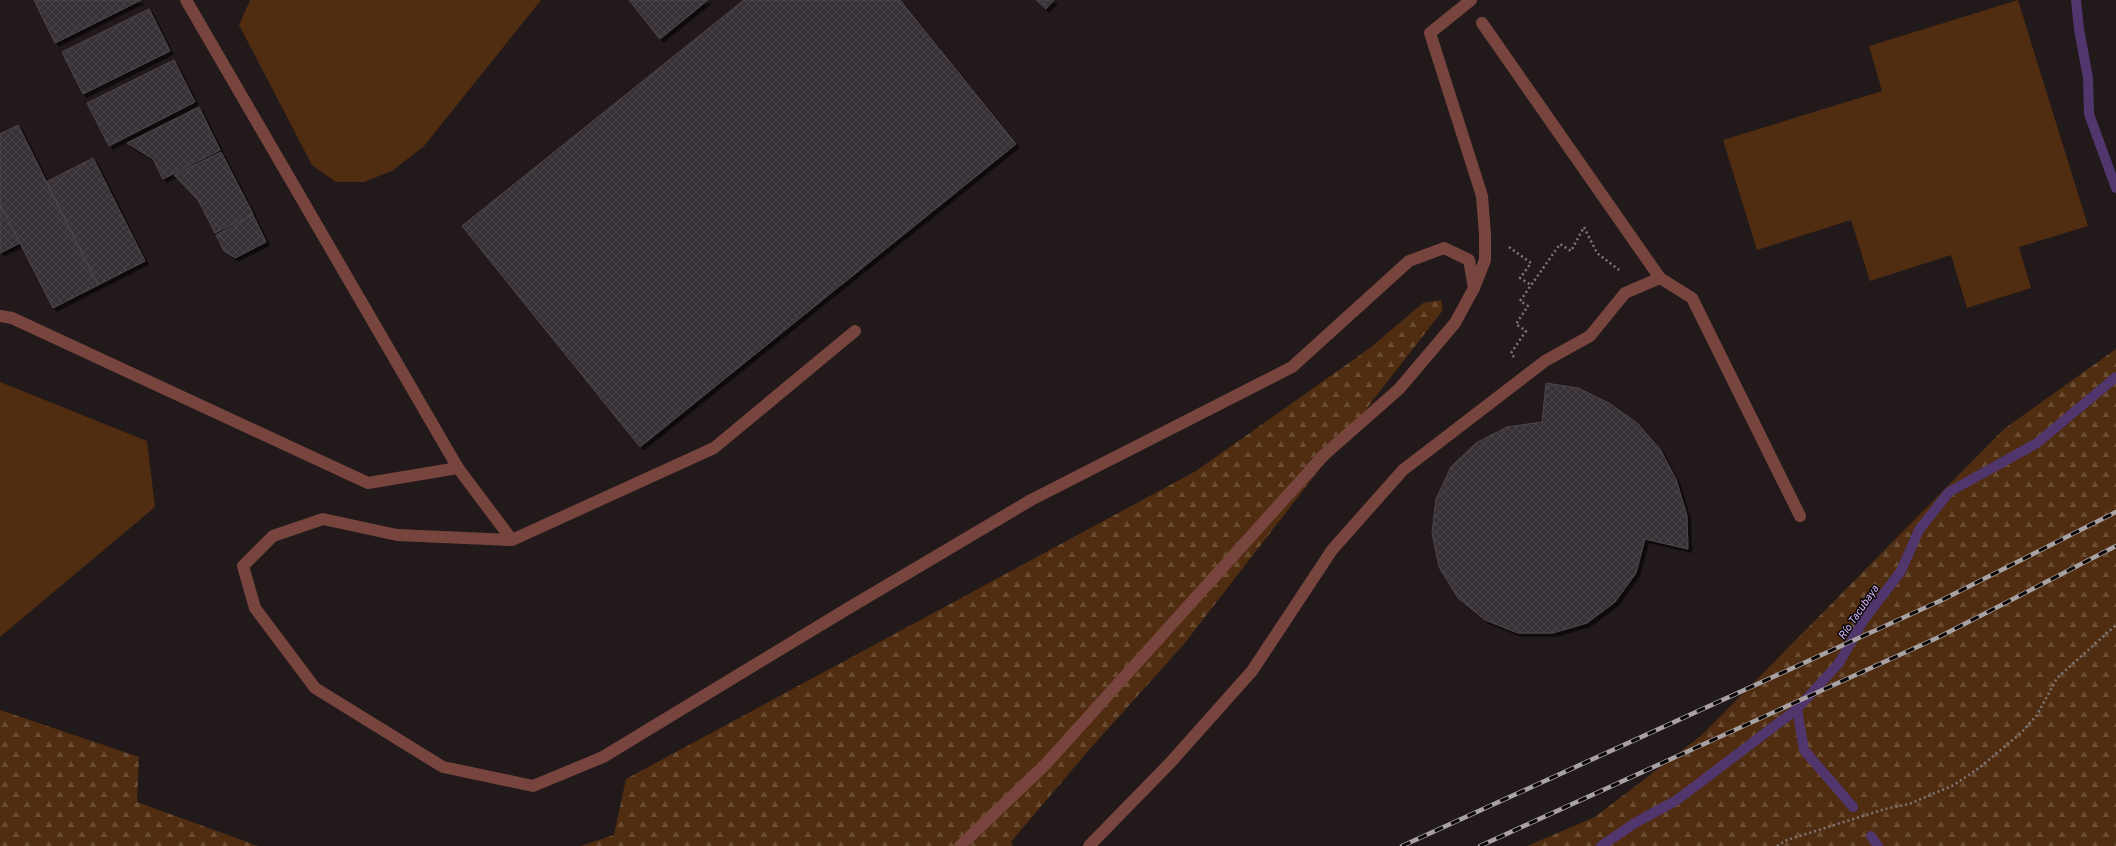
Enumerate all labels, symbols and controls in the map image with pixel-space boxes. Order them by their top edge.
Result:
water label: Río Tacubaya [1836,582,1882,642]

